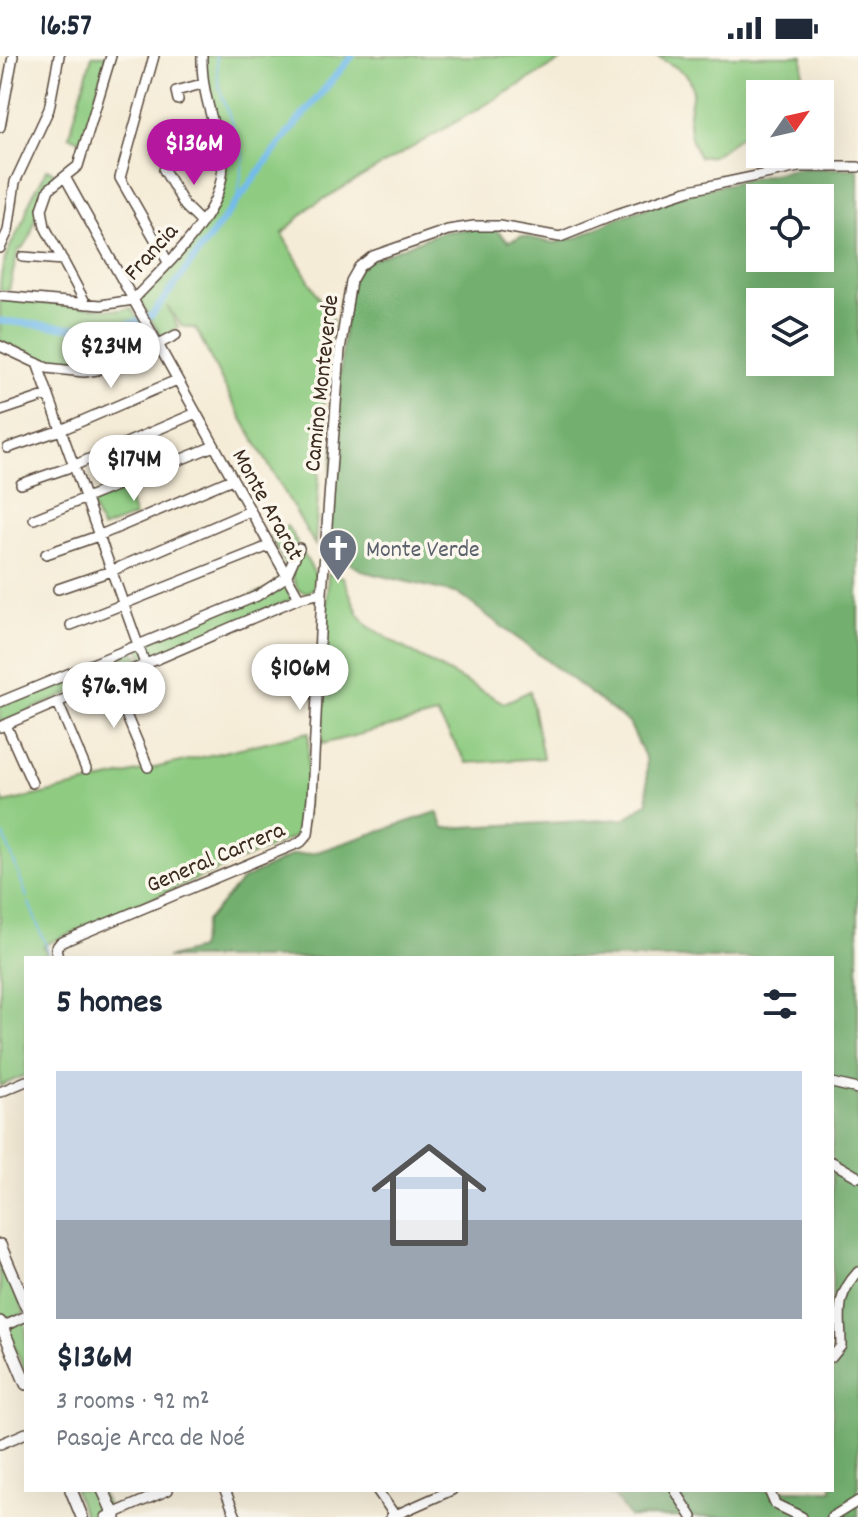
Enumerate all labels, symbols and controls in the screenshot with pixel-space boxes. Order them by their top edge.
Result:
text: 16:57 [40,7,92,50]
north arrow [746,80,834,168]
map controls [746,80,834,376]
pin: $136M [138,119,250,187]
text: $136M [165,126,223,163]
button: locate [746,184,834,272]
street label: Francia [117,216,188,289]
button: layers [746,288,834,376]
street label: Camino Monteverde [297,293,349,474]
pin: $234M [55,322,167,390]
text: $234M [80,329,142,366]
pin: $174M [78,435,190,503]
text: $174M [107,442,161,479]
street label: Monte Ararat [222,443,311,568]
church icon: Monte Verde [317,527,359,582]
place label: Monte Verde [366,534,480,568]
pin: $106M [244,644,356,712]
text: $106M [269,651,331,688]
pin: $76.9M [49,662,179,730]
text: $76.9M [80,669,148,706]
street label: General Carrera [142,814,291,903]
text: 5 homes [56,980,163,1029]
icon: filters [758,982,802,1026]
icon: home [357,1123,501,1267]
text: $136M [56,1335,132,1384]
text: 3 rooms · 92 m² [56,1384,210,1421]
text: Pasaje Arca de Noé [56,1421,245,1458]

